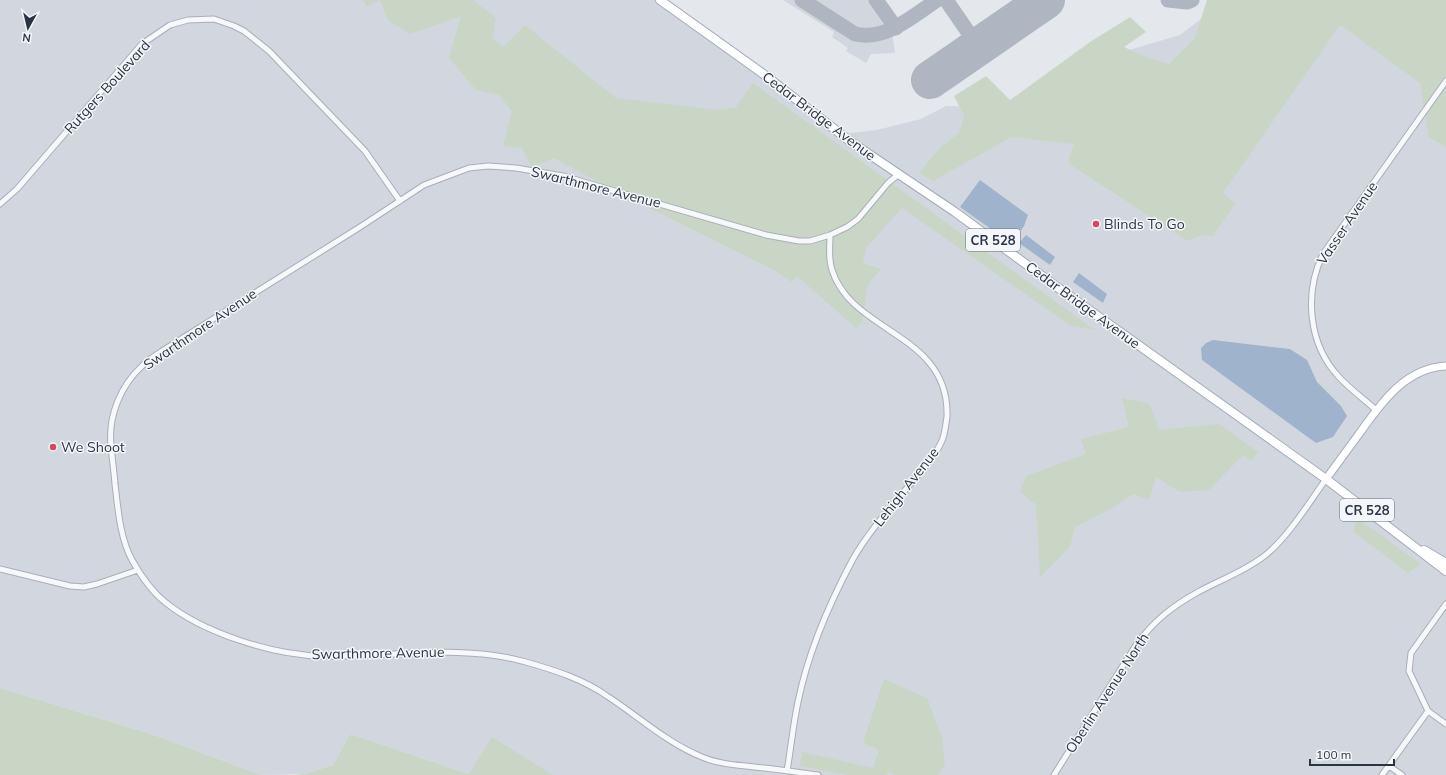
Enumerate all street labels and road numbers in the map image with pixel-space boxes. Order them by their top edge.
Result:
street label: Rutgers Boulevard [60,36,154,138]
street label: Cedar Bridge Avenue [759,68,879,164]
street label: Swarthmore Avenue [529,162,663,212]
street label: Vasser Avenue [1313,178,1381,268]
road number: CR 528 [966,229,1020,251]
street label: Cedar Bridge Avenue [1022,257,1144,353]
street label: Swarthmore Avenue [140,284,260,374]
street label: Lehigh Avenue [869,444,943,530]
road number: CR 528 [1340,499,1394,521]
street label: Oberlin Avenue North [1061,629,1153,757]
street label: Swarthmore Avenue [311,643,445,663]

